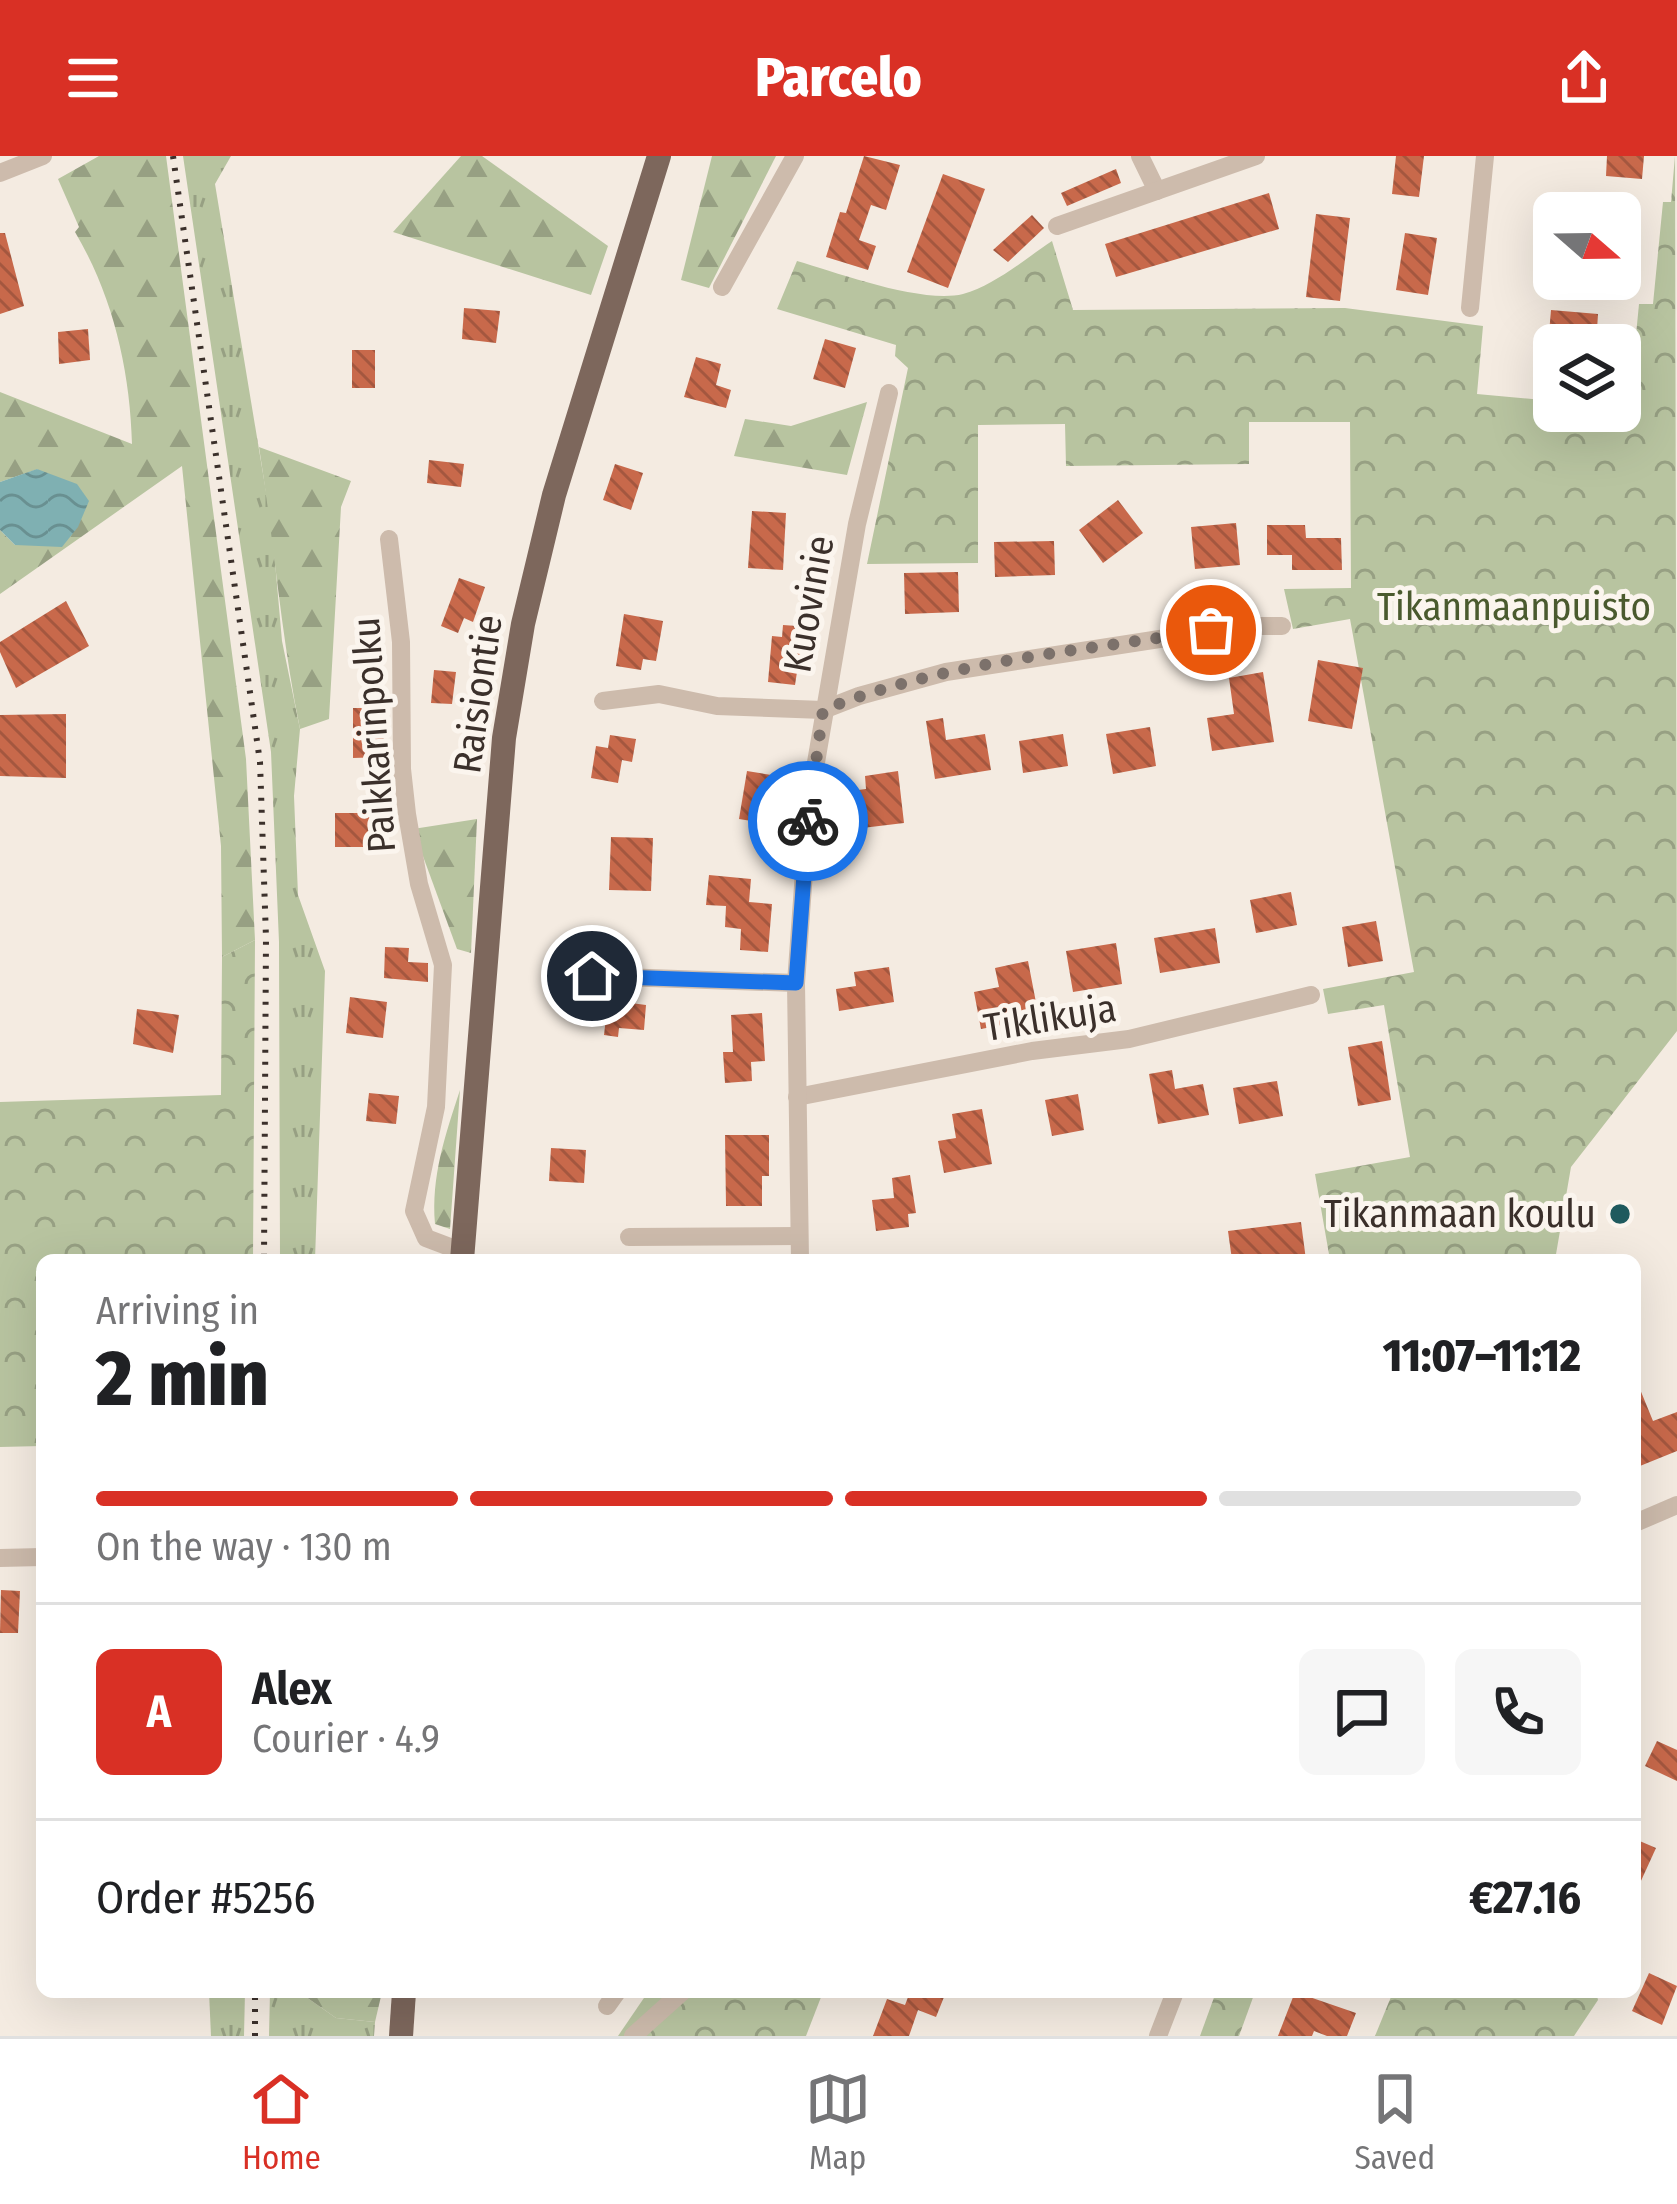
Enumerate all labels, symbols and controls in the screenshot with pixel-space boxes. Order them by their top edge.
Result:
icon: menu [60,45,126,111]
icon: share [1551,45,1617,111]
text: Parcelo [755,46,922,110]
north arrow [1533,192,1641,300]
map controls [1533,192,1641,432]
button: layers [1533,324,1641,432]
street label: Kuovinie [774,532,844,676]
pin [1160,579,1262,681]
park label: Tikanmaanpuisto [1377,584,1651,630]
icon: bag [1178,597,1244,663]
street label: Raisiontie [444,612,512,776]
street label: Paikkarinpolku [343,616,405,854]
courier [748,761,868,881]
icon: bike [775,788,841,854]
pin [541,925,643,1027]
icon: home [559,943,625,1009]
street label: Tiklikuja [981,985,1119,1051]
place label: Tikanmaan koulu [1324,1191,1596,1237]
marker: Tikanmaan koulu [1607,1201,1633,1227]
text: Arriving in [96,1288,259,1334]
text: 11:07–11:12 [1383,1329,1581,1383]
text: 2 min [96,1332,269,1426]
text: On the way · 130 m [96,1524,392,1570]
button: chat [1299,1649,1425,1775]
button: phone [1455,1649,1581,1775]
text: Alex [252,1662,332,1716]
text: A [147,1685,171,1739]
text: Courier · 4.9 [252,1716,440,1762]
text: Order #5256 [96,1871,316,1925]
text: €27.16 [1469,1871,1581,1925]
tab: Home [242,2066,321,2178]
tab: Map [805,2066,871,2178]
tab: Saved [1355,2066,1435,2178]

